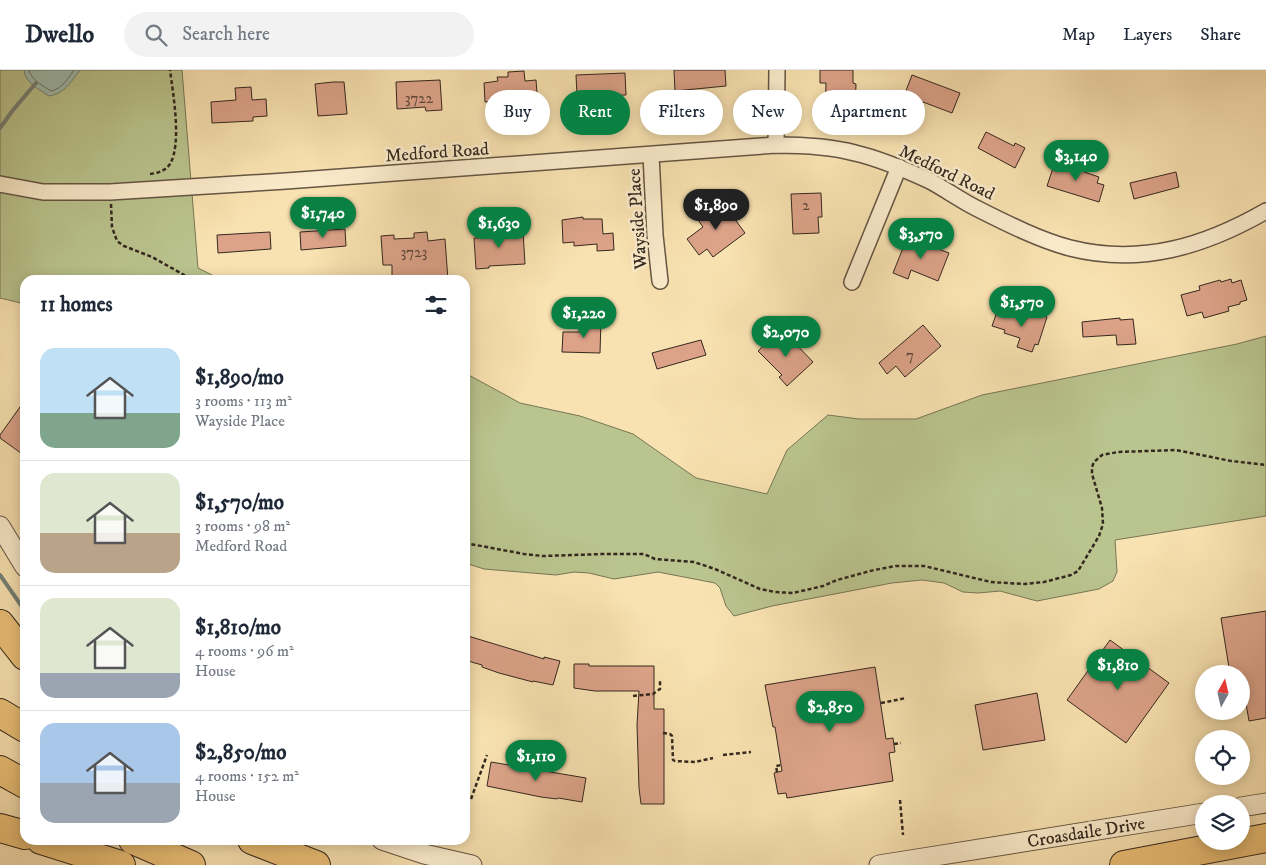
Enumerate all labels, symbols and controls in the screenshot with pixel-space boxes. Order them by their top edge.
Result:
search box [124,12,474,57]
text: Dwello [25,20,94,50]
icon: search [142,21,170,49]
text: Search here [182,23,270,46]
text: Map [1062,24,1095,46]
text: Layers [1123,24,1172,46]
text: Share [1200,24,1241,46]
house number: 3722 [405,89,434,108]
chip: Buy [485,90,550,135]
chip: Rent [560,90,630,135]
chip: Filters [640,90,723,135]
chip: New [733,90,802,135]
chip: Apartment [812,90,925,135]
street label: Medford Road [385,138,490,168]
street label: Medford Road [895,140,998,206]
pin: $3,140 [1035,140,1117,182]
text: $3,140 [1055,146,1097,166]
street label: Wayside Place [623,168,653,271]
pin: $1,890 [675,189,757,231]
text: $1,890 [694,195,738,215]
pin: $1,740 [282,196,364,239]
house number: 2 [802,196,810,215]
text: $1,740 [301,203,345,223]
pin: $1,630 [458,206,540,249]
text: $1,630 [478,213,520,233]
pin: $3,570 [880,218,962,260]
text: $3,570 [899,224,943,244]
house number: 3723 [401,243,427,262]
pin: $1,570 [981,286,1063,328]
icon: filters [422,291,450,319]
text: 11 homes [40,292,113,318]
text: $1,570 [1000,292,1044,312]
pin: $1,220 [543,296,625,339]
text: $1,220 [562,303,606,323]
pin: $2,070 [745,316,827,358]
text: $2,070 [763,322,809,342]
house number: 7 [906,346,914,365]
text: $1,890/mo [195,365,284,391]
icon: home [80,368,140,428]
text: 3 rooms · 113 m² [195,391,292,411]
text: Wayside Place [195,411,285,431]
text: $1,570/mo [195,490,284,516]
icon: home [80,493,140,553]
text: 3 rooms · 98 m² [195,516,290,536]
text: Medford Road [195,536,287,556]
text: $1,810/mo [195,615,281,641]
icon: home [80,618,140,678]
text: 4 rooms · 96 m² [195,641,294,661]
pin: $1,810 [1077,648,1159,691]
text: $1,810 [1097,655,1139,675]
text: House [195,661,236,681]
north arrow [1195,665,1250,720]
map controls [1195,665,1250,850]
pin: $2,850 [789,690,871,733]
text: $2,850 [807,697,853,717]
button: locate [1195,730,1250,785]
text: $2,850/mo [195,740,287,766]
pin: $1,110 [495,740,577,782]
icon: home [80,743,140,803]
text: $1,110 [516,746,556,766]
text: 4 rooms · 152 m² [195,766,299,786]
text: House [195,786,236,806]
button: layers [1195,795,1250,850]
street label: Croasdaile Drive [1026,813,1147,853]

